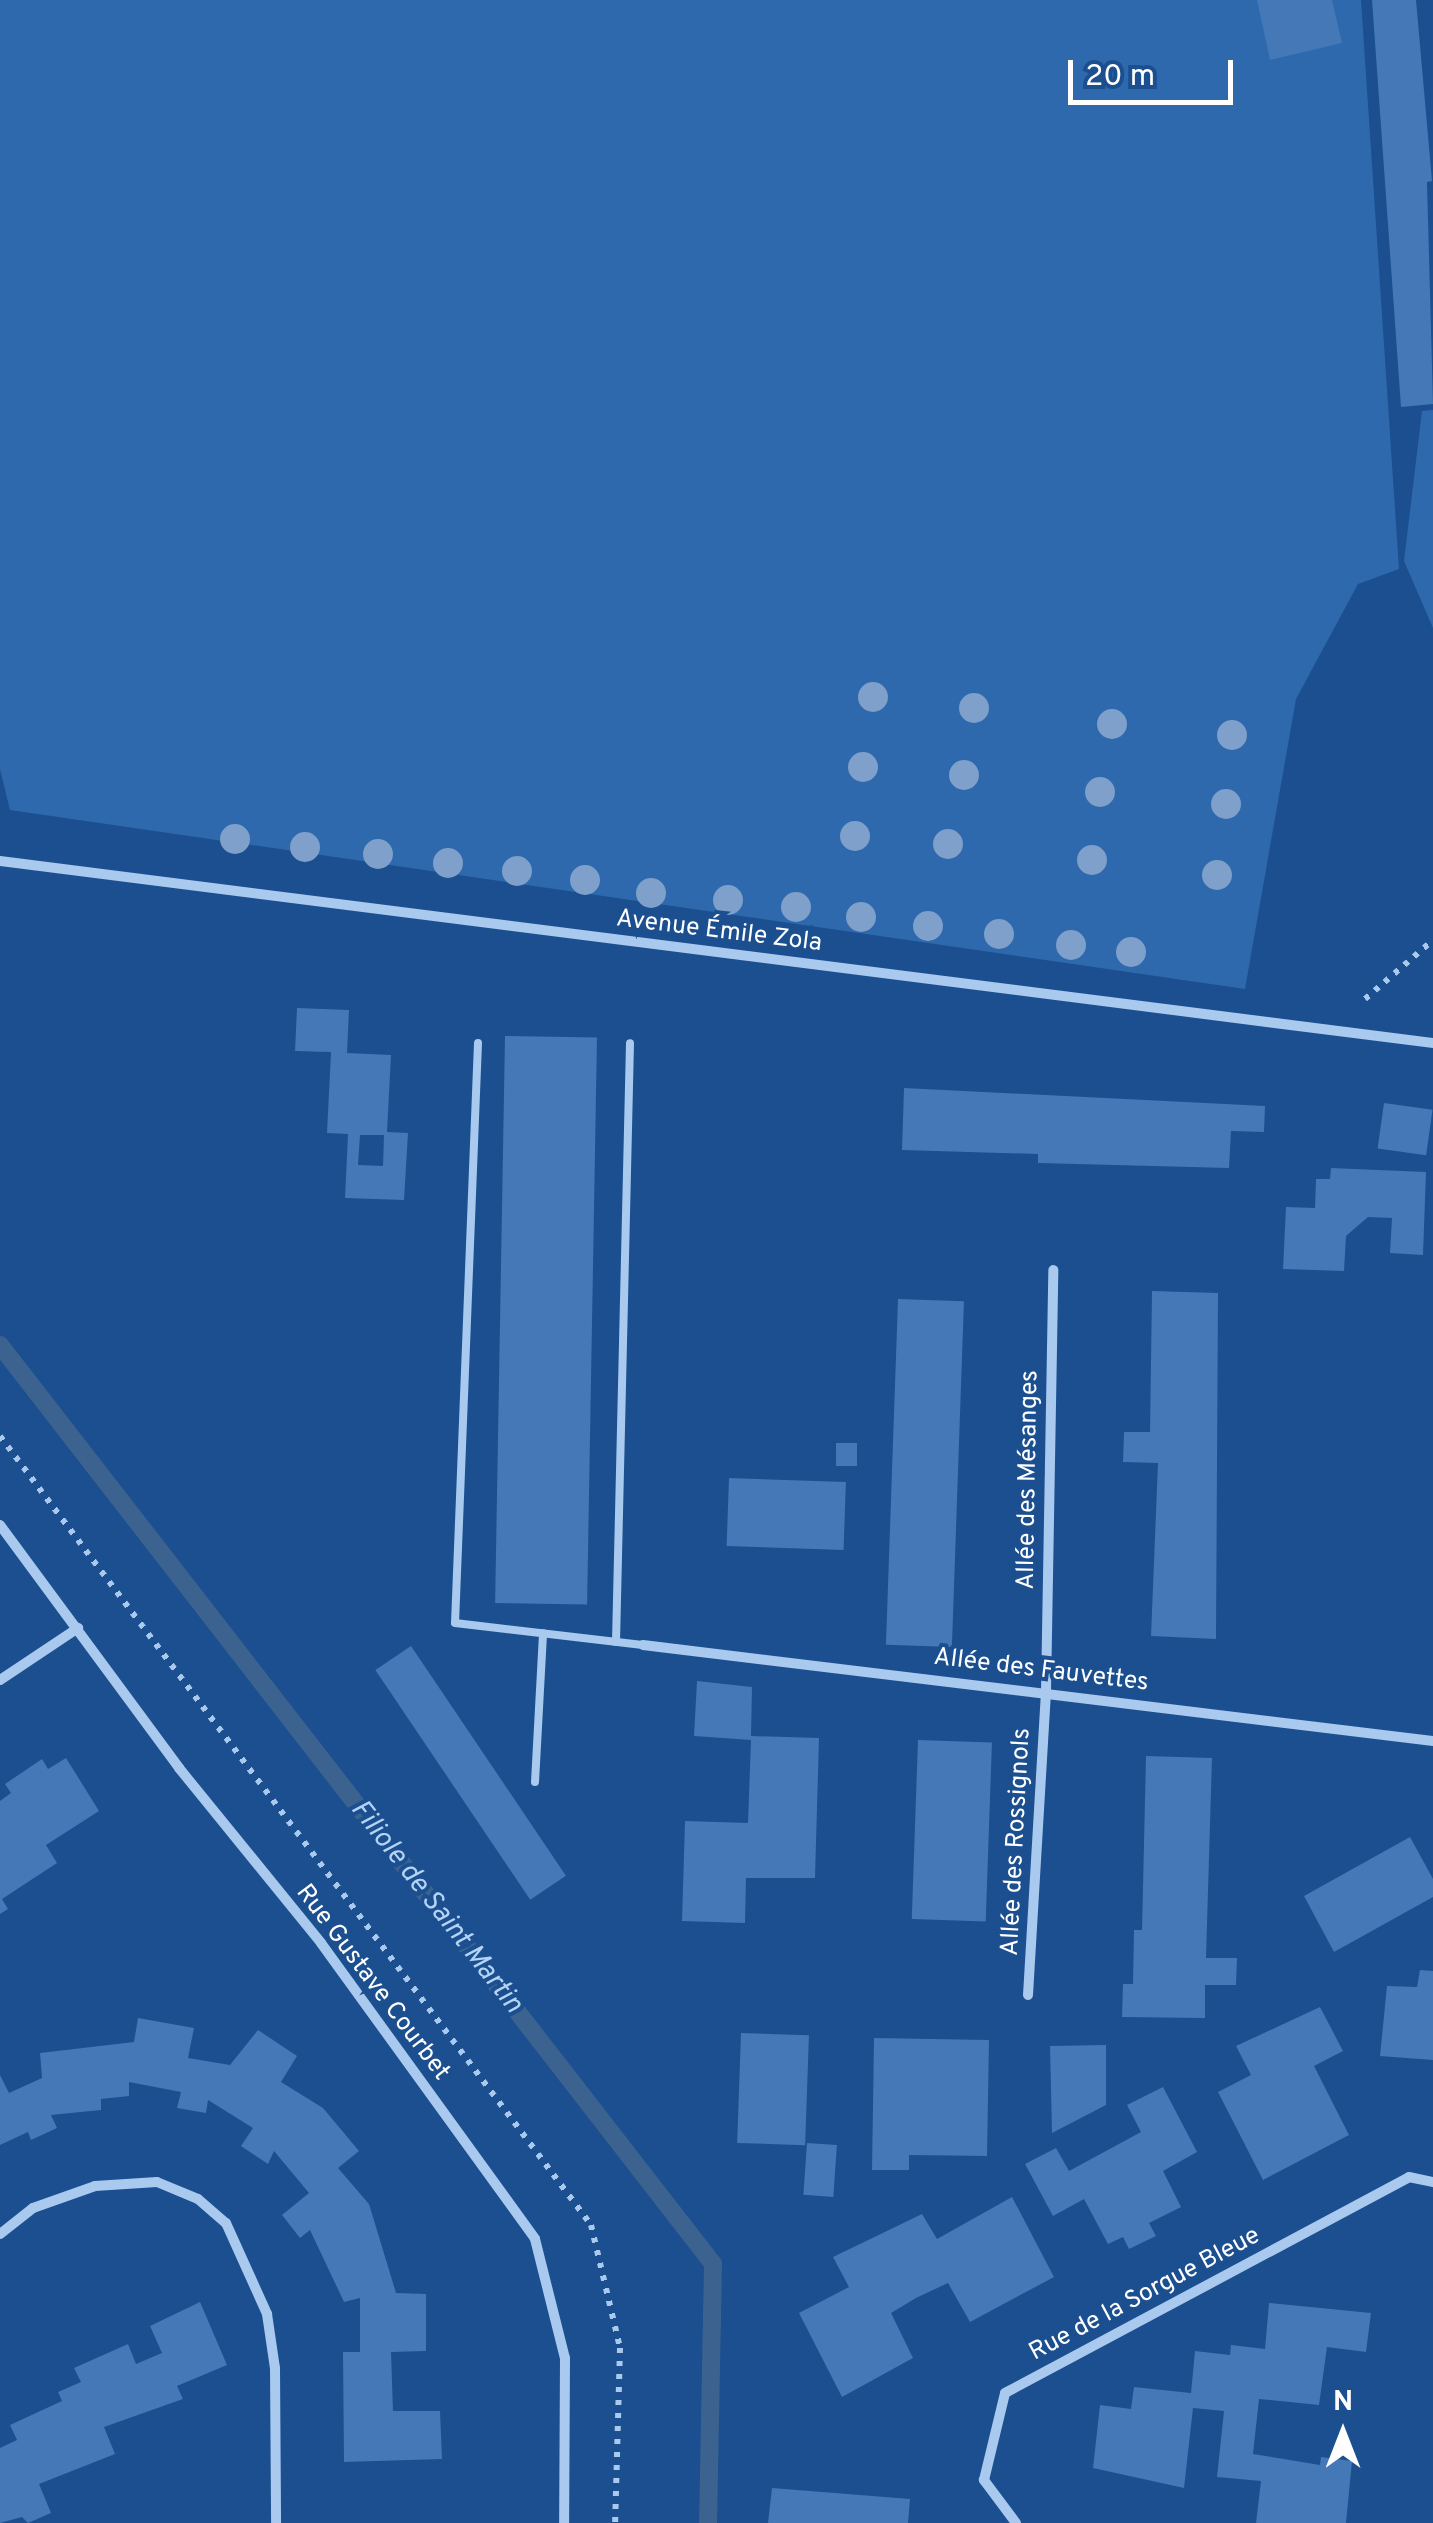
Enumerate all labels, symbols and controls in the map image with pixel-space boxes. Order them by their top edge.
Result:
scale bar [1073,40,1238,102]
text: 20 m [1085,59,1155,96]
street label: Avenue Émile Zola [614,904,824,960]
street label: Allée des Mésanges [1012,1370,1046,1590]
street label: Allée des Fauvettes [932,1643,1150,1699]
street label: Allée des Rossignols [996,1727,1038,1957]
water label: Filiole de Saint Martin [342,1794,530,2020]
street label: Rue Gustave Courbet [288,1879,456,2087]
street label: Rue de la Sorgue Bleue [1024,2221,1266,2369]
north arrow [1293,2383,1393,2483]
text: N [1333,2385,1353,2421]

